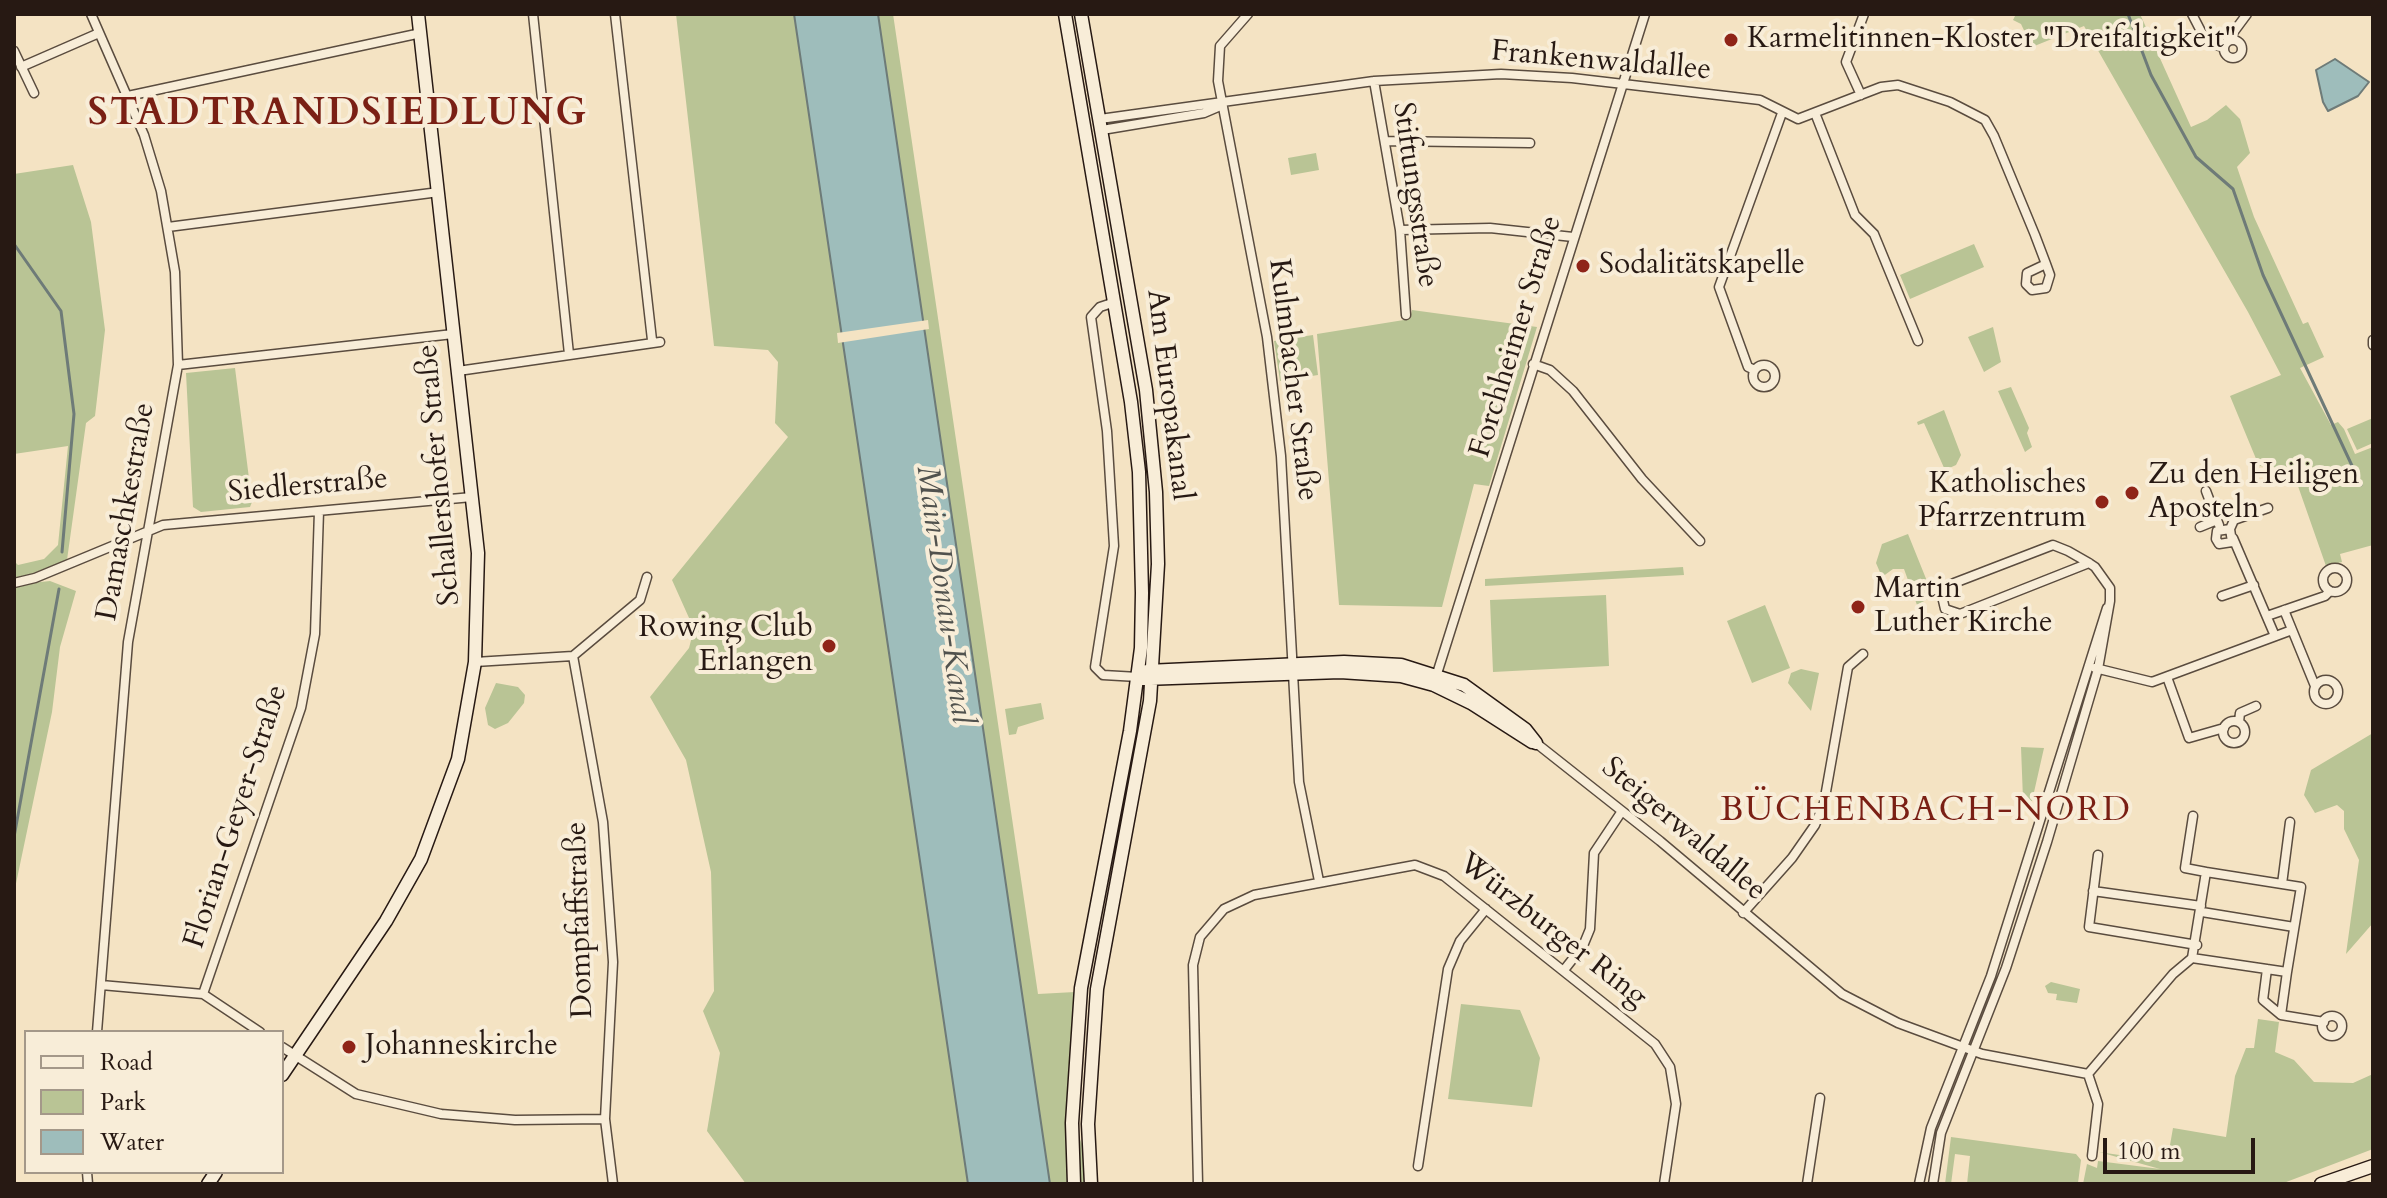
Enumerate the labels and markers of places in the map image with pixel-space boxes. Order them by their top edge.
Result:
place label: Karmelitinnen-Kloster "Dreifaltigkeit" [1747,22,2237,58]
marker: Karmelitinnen-Kloster "Dreifaltigkeit" [1722,31,1740,49]
place label: Sodalitätskapelle [1599,248,1805,284]
marker: Sodalitätskapelle [1574,257,1592,275]
place label: Zu den Heiligen Aposteln [2148,458,2359,528]
place label: Katholisches Pfarrzentrum [1918,467,2086,538]
marker: Zu den Heiligen Aposteln [2123,484,2141,502]
marker: Katholisches Pfarrzentrum [2093,493,2111,511]
place label: Martin Luther Kirche [1874,572,2053,642]
marker: Martin Luther Kirche [1849,598,1867,616]
place label: Rowing Club Erlangen [638,611,813,682]
marker: Rowing Club Erlangen [820,637,838,655]
place label: Johanneskirche [365,1029,558,1065]
marker: Johanneskirche [340,1038,358,1056]

